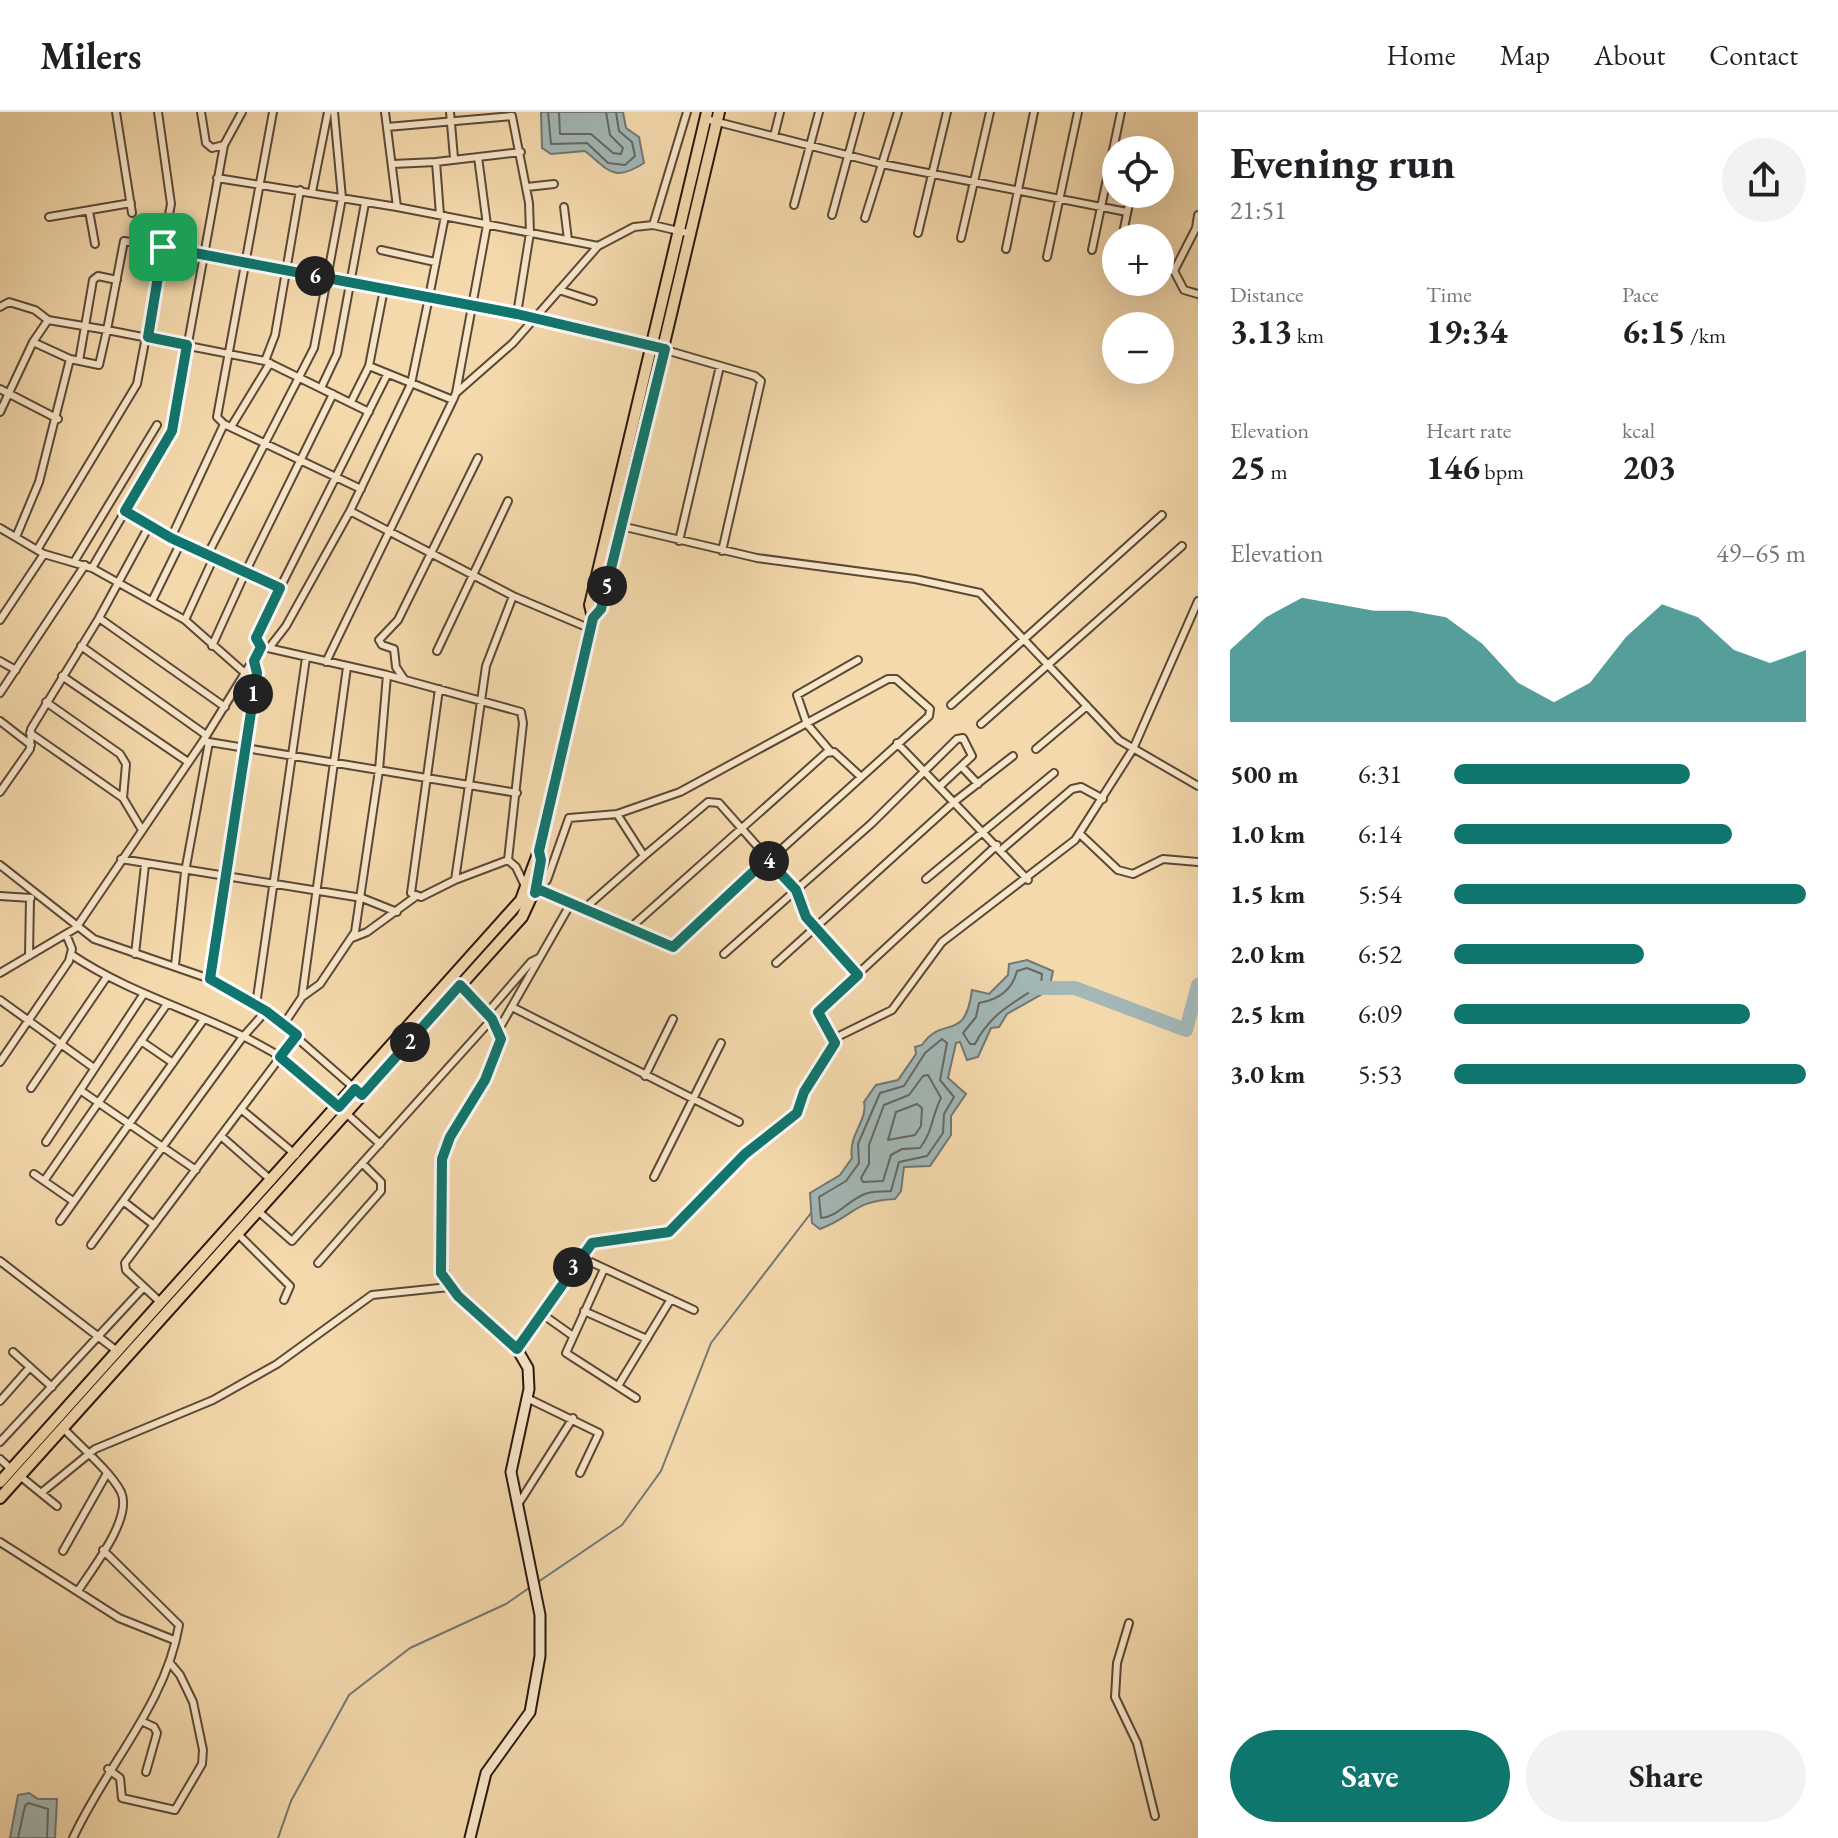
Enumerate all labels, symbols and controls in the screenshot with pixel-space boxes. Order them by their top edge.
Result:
text: Milers [40,31,142,80]
text: Home [1386,37,1456,73]
text: Map [1500,37,1550,73]
text: About [1594,37,1665,73]
text: Contact [1709,37,1798,73]
text: Evening run [1230,134,1455,191]
map controls [1102,136,1174,384]
button: locate [1102,136,1174,208]
button: share [1722,138,1806,222]
text: 21:51 [1230,193,1286,227]
pin [129,213,197,281]
button: + [1102,224,1174,296]
icon: arrive [141,225,185,269]
pin: 6 [295,256,335,296]
text: 6 [309,261,321,290]
text: Distance [1230,280,1303,309]
text: Time [1426,280,1472,309]
text: Pace [1622,280,1659,309]
text: 3.13 [1230,309,1292,353]
text: 19:34 [1426,309,1508,353]
text: 6:15 [1622,309,1686,353]
button: − [1102,312,1174,384]
text: km [1292,321,1324,350]
text: /km [1686,321,1726,350]
text: Elevation [1230,416,1309,445]
text: Heart rate [1426,416,1511,445]
text: kcal [1622,416,1655,445]
text: 25 [1230,445,1266,489]
text: 146 [1426,445,1480,489]
text: 203 [1622,445,1676,489]
text: m [1266,457,1288,486]
text: bpm [1480,457,1524,486]
text: Elevation [1230,536,1324,570]
text: 49–65 m [1716,536,1806,570]
pin: 5 [587,566,627,606]
text: 5 [601,571,613,600]
pin: 1 [233,674,273,714]
text: 1 [247,679,259,708]
text: 500 m [1230,757,1298,791]
text: 6:31 [1358,757,1402,791]
text: 1.0 km [1230,817,1305,851]
text: 6:14 [1358,817,1402,851]
pin: 4 [749,841,789,881]
text: 4 [763,846,775,875]
text: 1.5 km [1230,877,1305,911]
text: 5:54 [1358,877,1402,911]
text: 2.0 km [1230,937,1305,971]
text: 6:52 [1358,937,1402,971]
text: 2.5 km [1230,997,1305,1031]
text: 6:09 [1358,997,1402,1031]
pin: 2 [390,1022,430,1062]
text: 2 [404,1027,416,1056]
text: 3.0 km [1230,1057,1305,1091]
text: 5:53 [1358,1057,1402,1091]
pin: 3 [553,1247,593,1287]
text: 3 [567,1252,579,1281]
button: Save [1230,1730,1510,1822]
button: Share [1526,1730,1806,1822]

